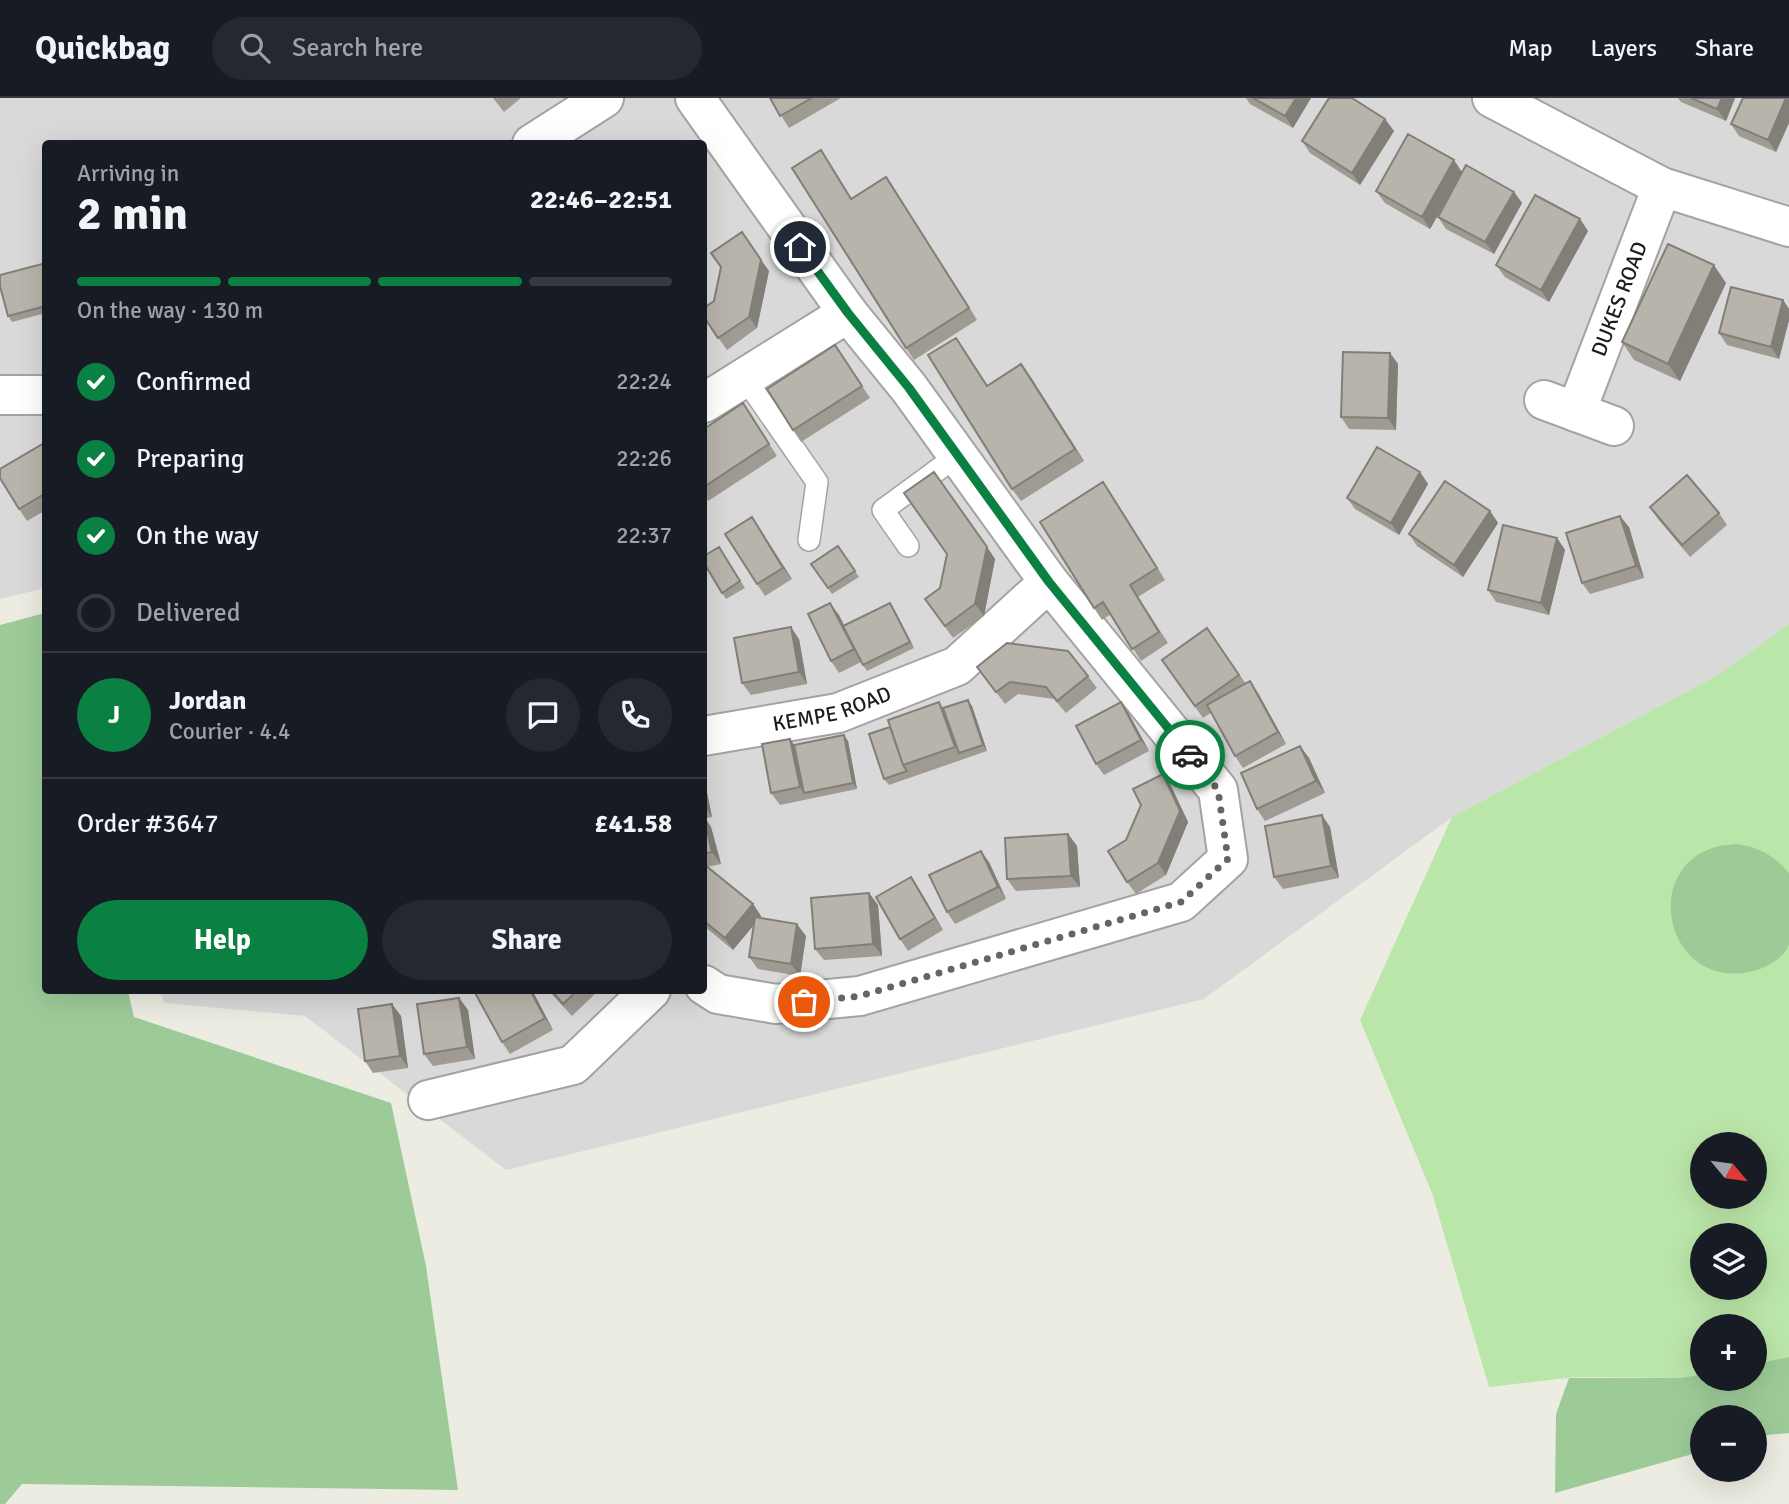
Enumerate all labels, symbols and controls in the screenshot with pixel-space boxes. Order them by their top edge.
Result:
search box [212,17,702,80]
text: Quickbag [35,28,170,69]
icon: search [236,29,274,67]
text: Search here [292,32,423,64]
text: Map [1508,33,1553,63]
text: Layers [1591,33,1657,63]
text: Share [1695,33,1754,63]
text: Arriving in [77,159,179,188]
text: 22:46–22:51 [530,184,672,216]
text: 2 min [77,186,188,242]
pin [770,217,830,277]
icon: home [781,228,819,266]
street label: DUKES ROAD [1586,238,1653,360]
text: On the way · 130 m [77,296,263,325]
icon: check [77,363,115,401]
text: Confirmed [136,366,251,398]
text: 22:24 [616,367,672,396]
icon: check [77,440,115,478]
text: Preparing [136,443,244,475]
text: 22:26 [616,444,672,473]
icon: check [77,517,115,555]
text: On the way [136,520,259,552]
text: 22:37 [616,521,672,550]
text: Delivered [136,597,241,629]
button: chat [506,678,580,752]
button: phone [598,678,672,752]
street label: KEMPE ROAD [771,680,895,737]
text: Jordan [169,685,246,717]
text: J [108,699,120,731]
text: Courier · 4.4 [169,717,290,746]
courier [1155,720,1225,790]
icon: car [1171,736,1209,774]
text: Order #3647 [77,808,218,840]
text: £41.58 [594,808,672,840]
button: Help [77,900,368,980]
button: Share [382,900,672,980]
pin [774,972,834,1032]
icon: bag [785,983,823,1021]
north arrow [1690,1132,1768,1209]
map controls [1690,1132,1767,1482]
button: layers [1690,1223,1767,1300]
button: + [1690,1314,1767,1391]
button: − [1690,1405,1767,1482]

